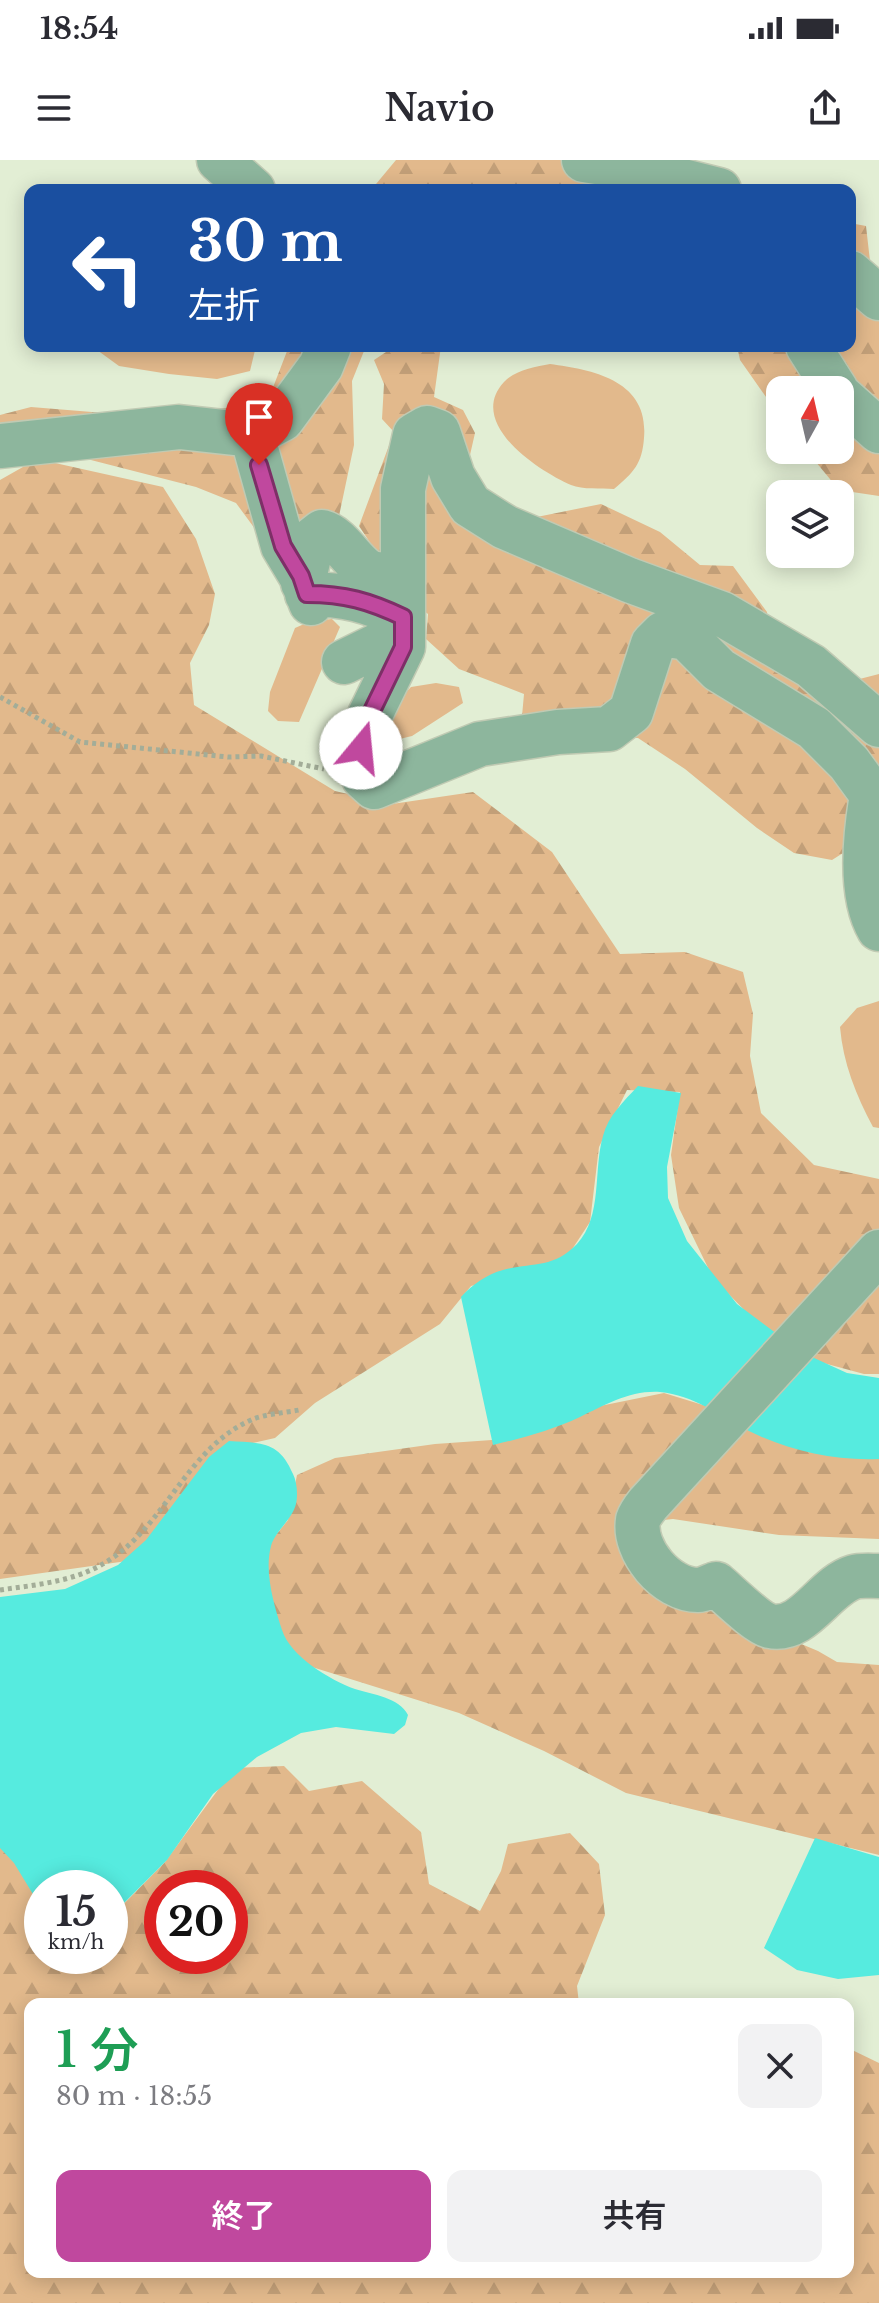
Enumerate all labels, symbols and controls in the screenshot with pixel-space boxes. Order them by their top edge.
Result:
text: 18:54 [40,10,118,47]
icon: menu [32,86,76,130]
text: Navio [384,86,495,131]
icon: share [803,86,847,130]
text: 30 m [188,207,343,276]
icon: left [56,216,160,320]
text: 左折 [188,283,260,328]
north arrow [766,376,854,464]
map controls [766,376,854,568]
pin [225,383,293,465]
icon: arrive [237,395,281,439]
button: layers [766,480,854,568]
position arrow [319,706,403,790]
speed limit sign: 20 [144,1870,248,1974]
text: 15 [55,1887,97,1937]
text: km/h [48,1930,104,1954]
text: 1 分 [56,2020,138,2080]
button: close [738,2024,822,2108]
text: 80 m · 18:55 [56,2080,212,2112]
button: 終了 [56,2170,431,2262]
button: 共有 [447,2170,822,2262]

